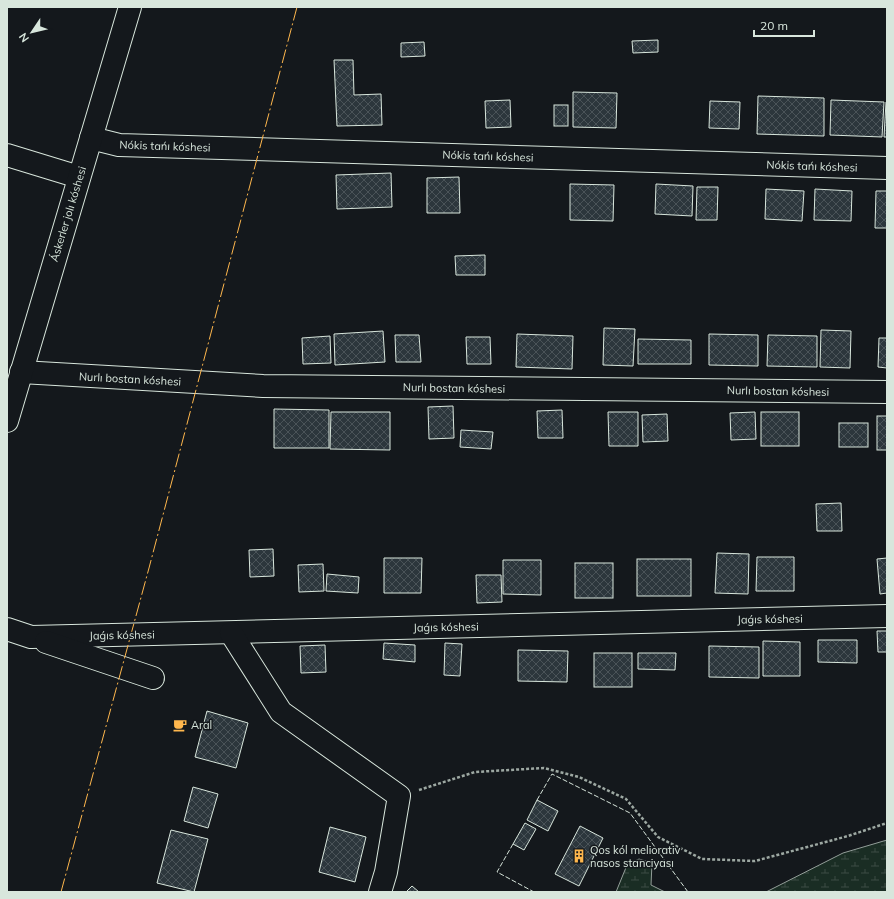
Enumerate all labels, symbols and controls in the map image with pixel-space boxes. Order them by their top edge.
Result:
north arrow [12,12,52,52]
scale bar [754,12,814,38]
text: 20 m [760,18,788,33]
text: N [16,30,32,45]
street label: Nókis tańı kóshesi [119,137,211,155]
street label: Nókis tańı kóshesi [442,147,534,165]
street label: Nókis tańı kóshesi [766,157,858,175]
street label: Áskerler jolı kóshesi [47,165,89,263]
street label: Nurlı bostan kóshesi [78,369,182,389]
street label: Nurlı bostan kóshesi [403,380,505,396]
street label: Nurlı bostan kóshesi [727,383,829,399]
street label: Jaǵıs kóshesi [737,611,803,627]
street label: Jaǵıs kóshesi [413,619,479,635]
street label: Jaǵıs kóshesi [89,627,155,643]
cafe icon: Aral [172,717,188,733]
place label: Aral [191,718,212,732]
place label: Qos kól meliorativ nasos stanciyası [590,843,681,870]
building icon: Qos kól meliorativ nasos stanciyası [571,848,587,864]

